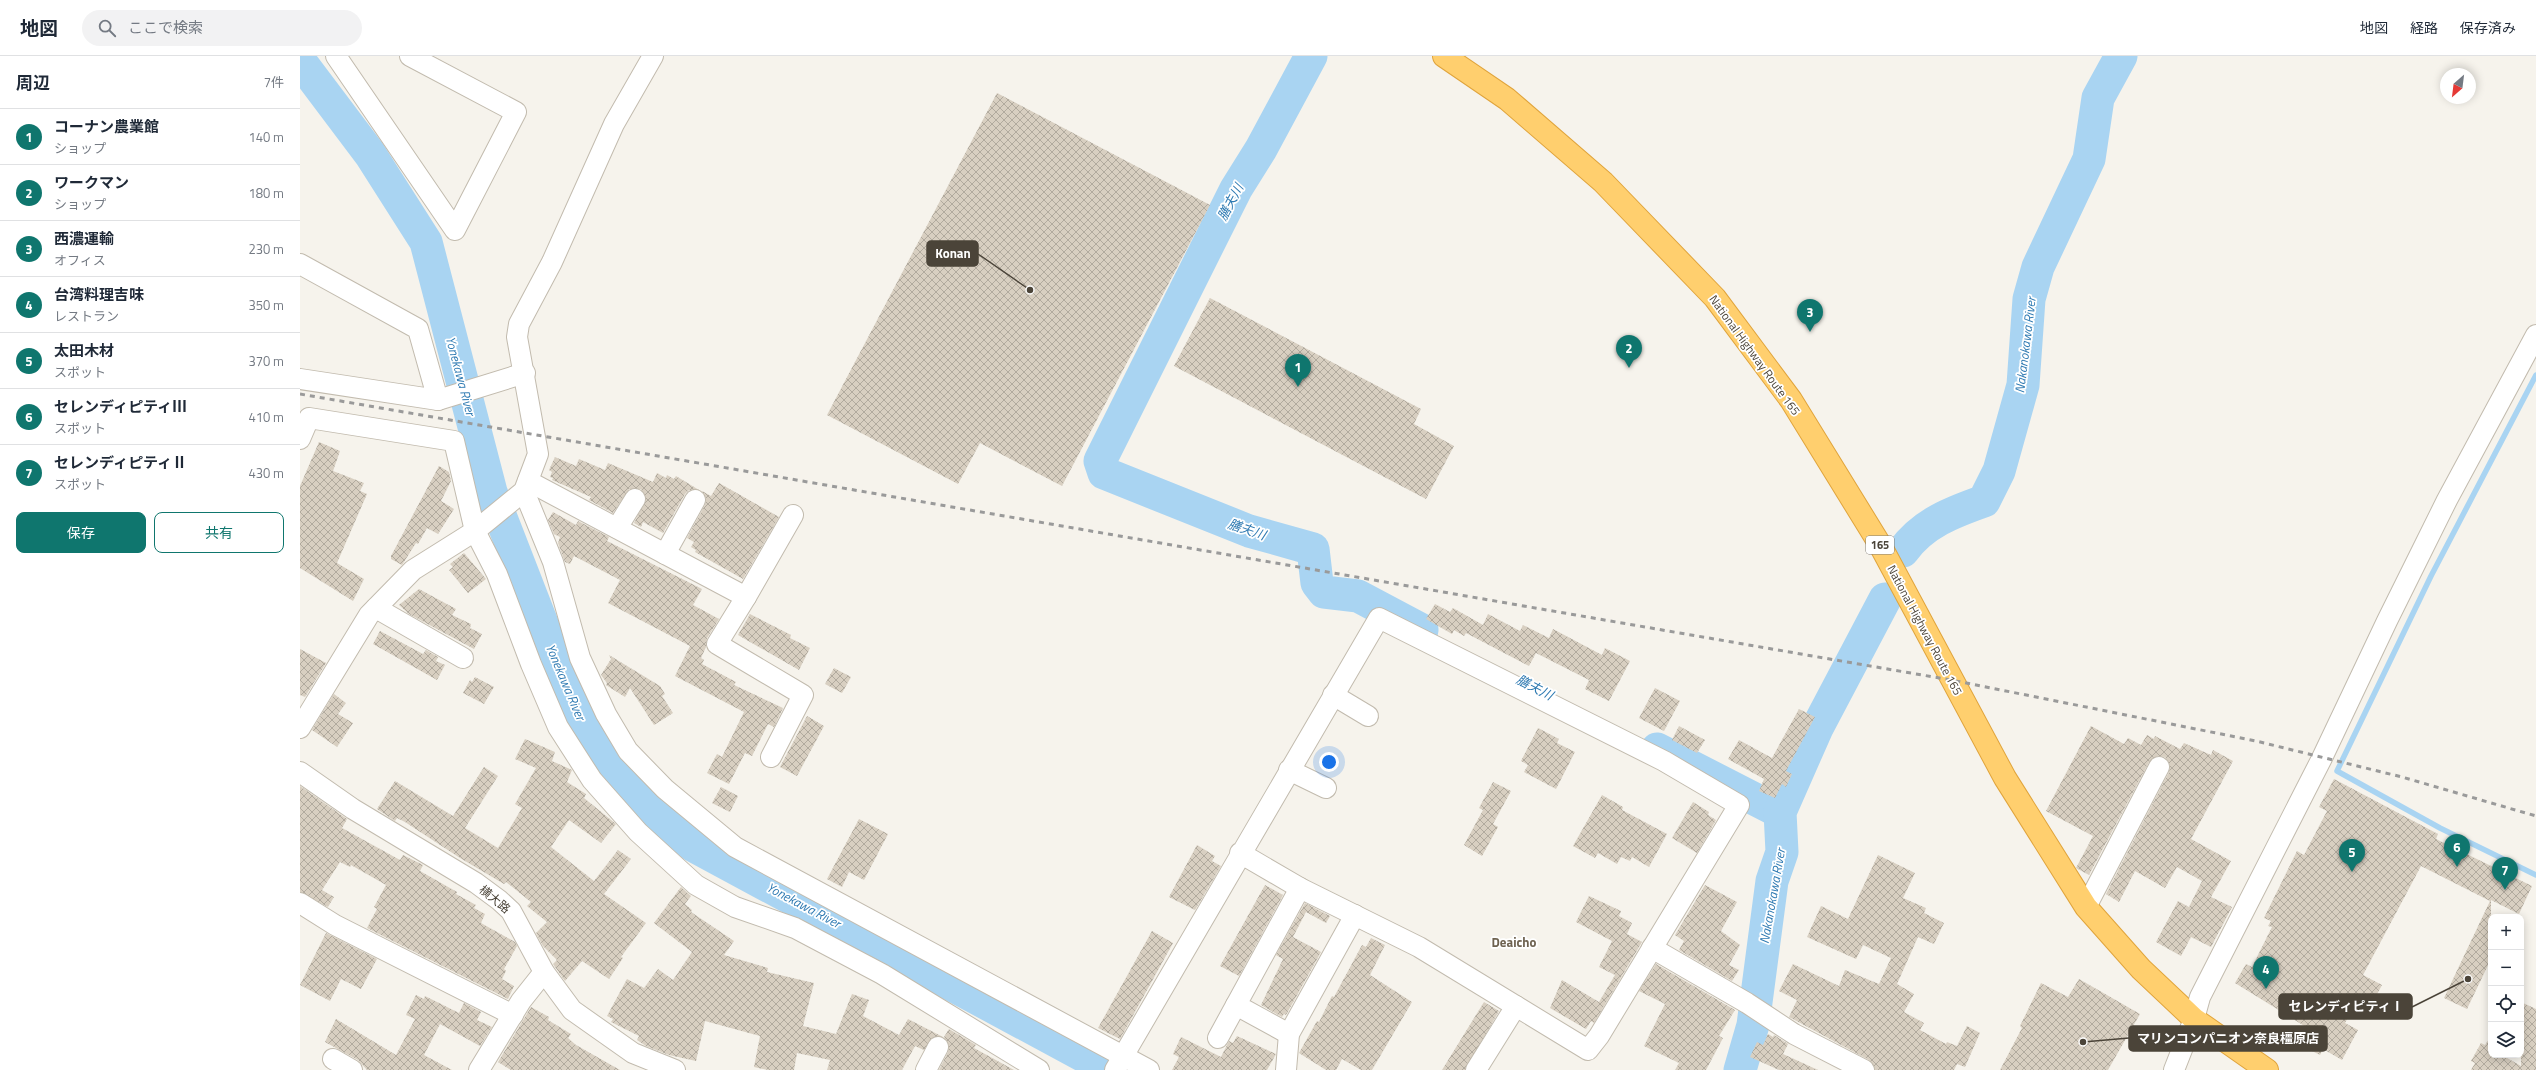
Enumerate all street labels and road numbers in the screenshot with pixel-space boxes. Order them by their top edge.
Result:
street label: National Highway Route 165 [1705,291,1805,419]
road number: 165 [1866,536,1894,554]
street label: National Highway Route 165 [1883,562,1968,699]
street label: 横大路 [475,880,515,918]

